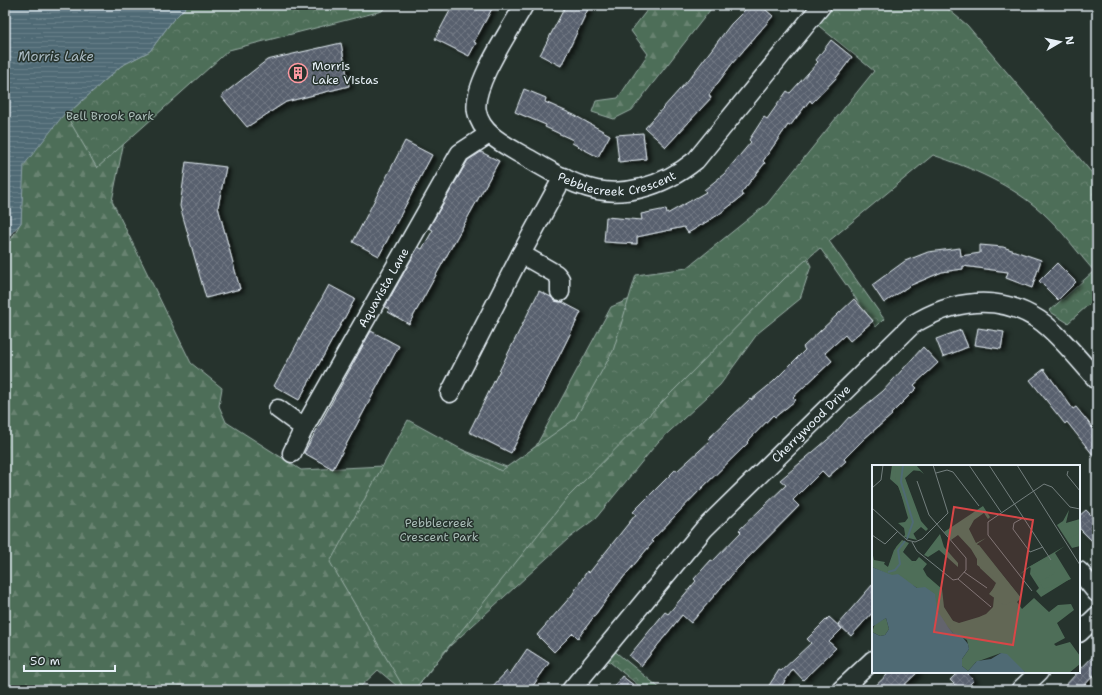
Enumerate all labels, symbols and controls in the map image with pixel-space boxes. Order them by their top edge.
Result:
north arrow [1040,22,1080,62]
text: N [1061,35,1078,46]
water label: Morris Lake [18,48,94,65]
place label: Morris Lake Vistas [312,58,379,88]
building icon: Morris Lake Vistas [287,62,309,84]
park label: Bell Brook Park [66,108,154,124]
street label: Pebblecreek Crescent [556,165,678,179]
text: Pebblecreek Crescent [555,167,679,200]
street label: Aquavista Lane [355,245,413,331]
street label: Cherrywood Drive [768,381,854,466]
inset map [872,465,1080,673]
park label: Pebblecreek Crescent Park [399,515,479,545]
scale bar [24,647,115,673]
text: 50 m [30,653,60,669]

